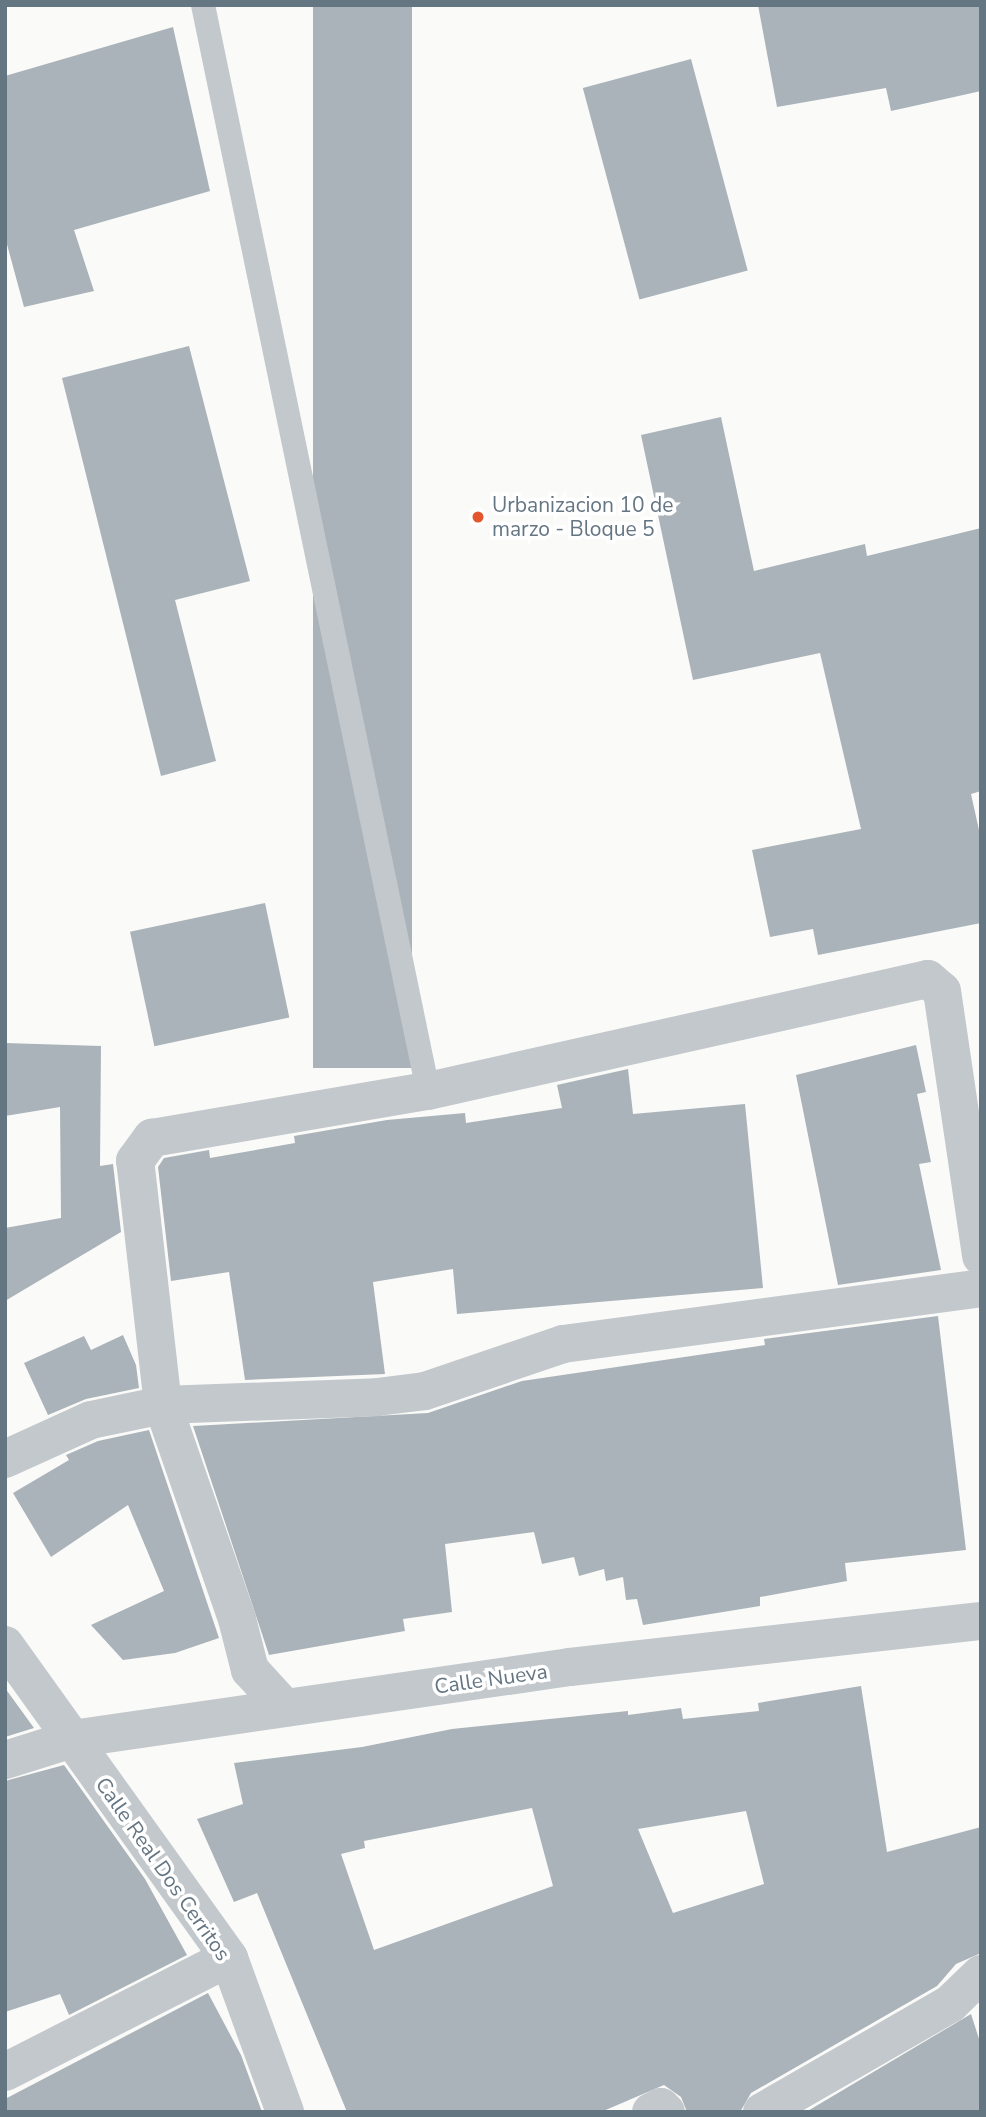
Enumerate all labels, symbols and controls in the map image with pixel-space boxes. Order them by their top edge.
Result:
place label: Urbanizacion 10 de marzo - Bloque 5 [492,492,673,542]
marker: Urbanizacion 10 de marzo - Bloque 5 [470,509,486,525]
street label: Calle Nueva [433,1659,549,1699]
street label: Calle Real Dos Cerritos [90,1773,236,1965]

